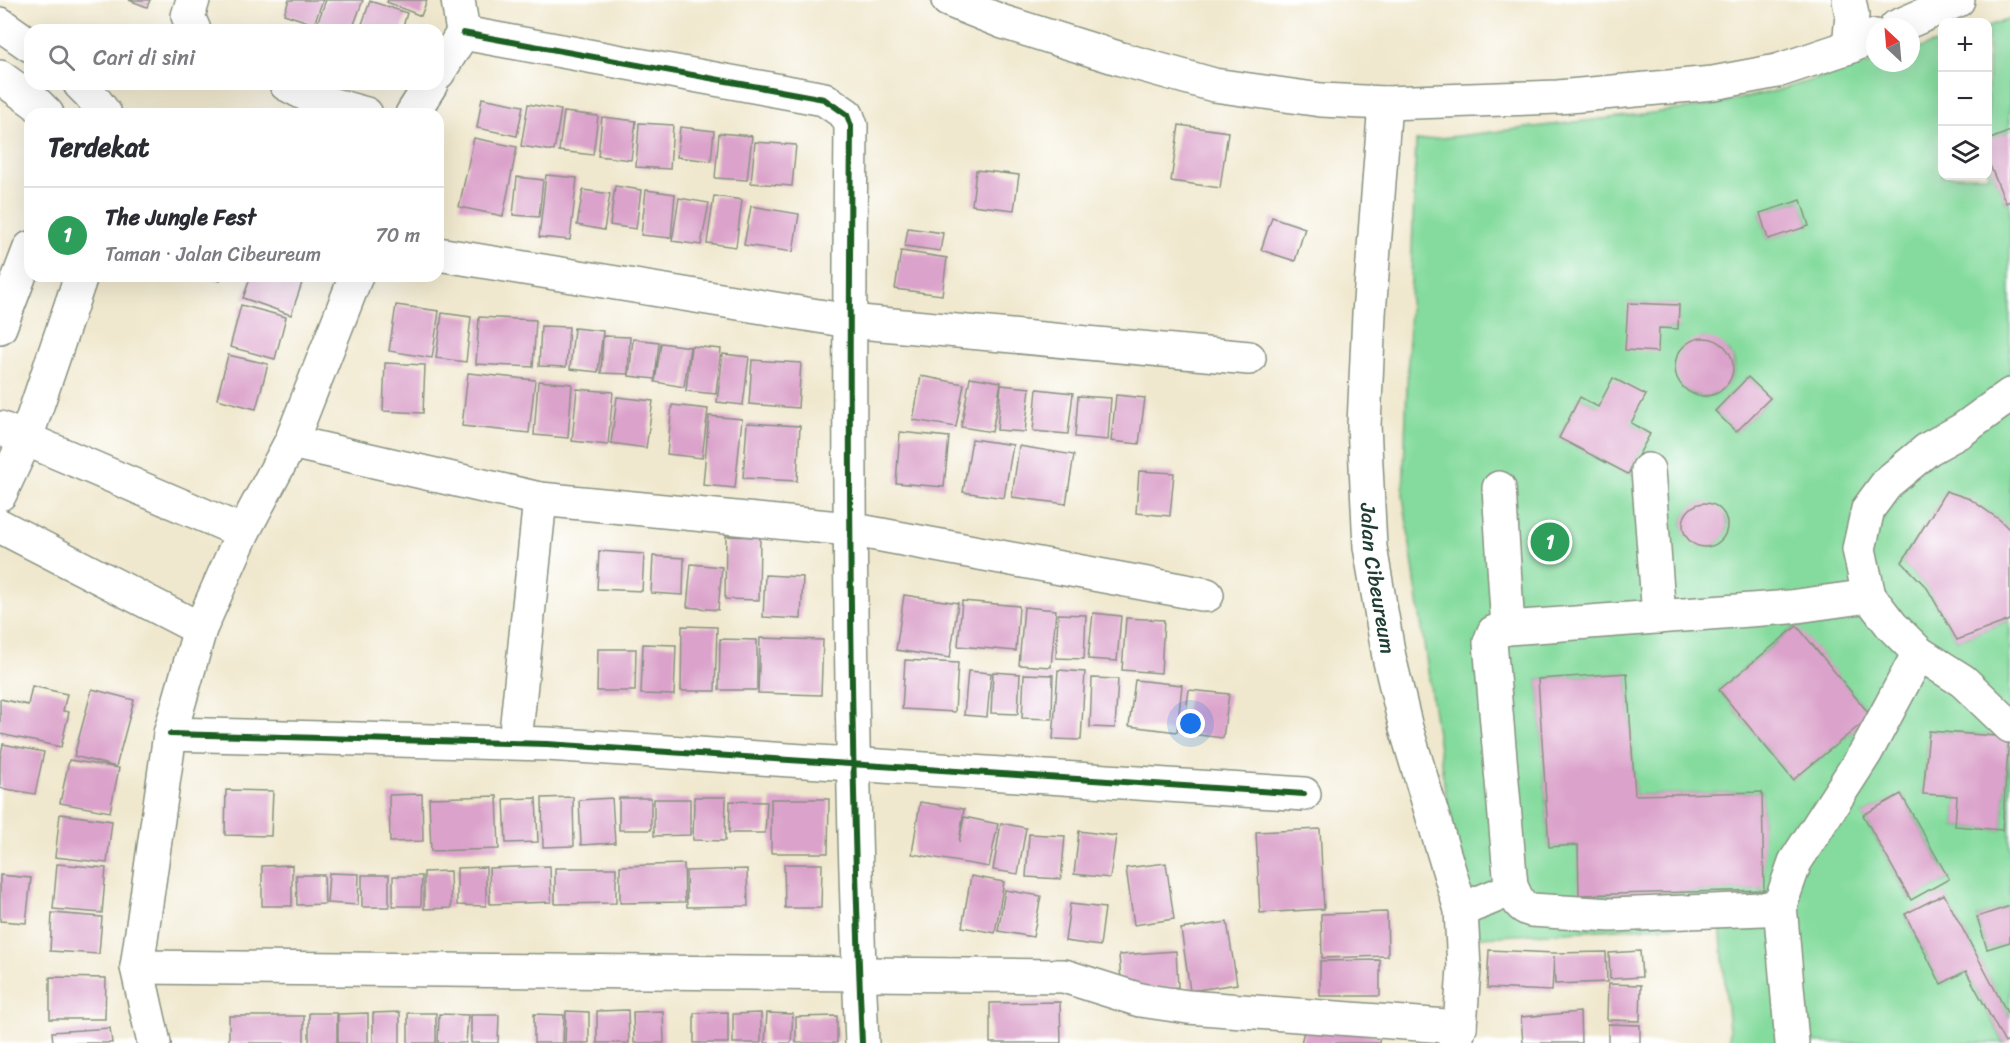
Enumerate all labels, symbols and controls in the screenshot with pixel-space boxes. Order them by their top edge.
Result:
north arrow [1866,18,1920,72]
map controls [1938,18,1992,180]
button: + [1938,18,1992,72]
search box [24,24,444,90]
text: Cari di sini [93,38,195,77]
icon: search [45,41,78,74]
button: − [1938,72,1992,126]
text: Terdekat [48,124,149,170]
button: layers [1938,126,1992,180]
text: The Jungle Fest [105,198,256,237]
text: 1 [63,218,72,253]
text: 70 m [375,218,420,253]
text: Taman · Jalan Cibeureum [105,237,321,272]
street label: Jalan Cibeureum [1349,501,1407,657]
pin: 1 [1530,520,1570,564]
your location [1176,709,1205,738]

